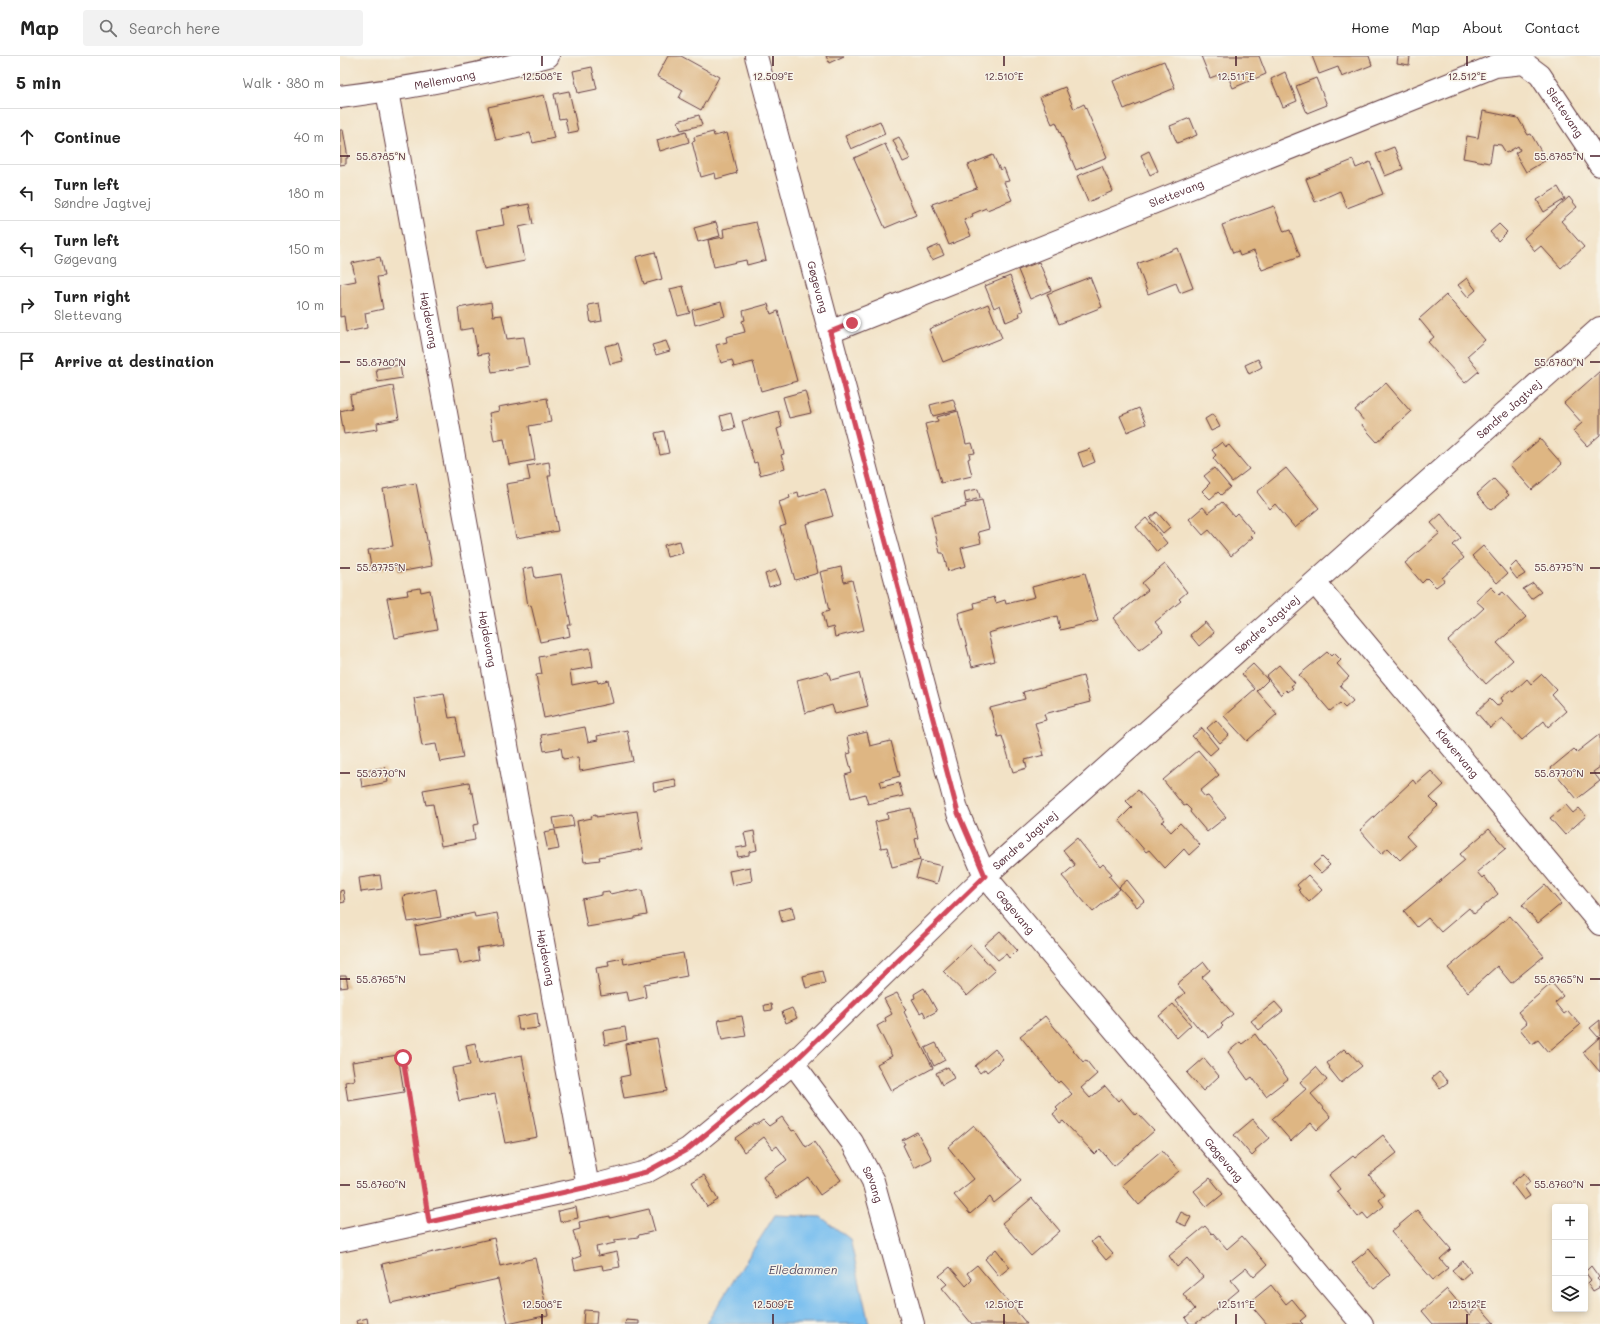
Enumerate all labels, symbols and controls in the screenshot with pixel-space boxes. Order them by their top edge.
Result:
search box [83,10,363,46]
text: Map [20,15,59,40]
icon: search [97,17,119,39]
text: Search here [129,18,220,38]
text: Home [1351,18,1389,37]
text: Map [1411,18,1440,37]
text: About [1462,18,1503,37]
text: Contact [1525,18,1580,37]
street label: Mellemvang [413,66,476,93]
text: 12.508°E [522,69,563,83]
text: 12.509°E [753,69,794,83]
text: 12.510°E [984,69,1024,83]
text: 12.511°E [1217,69,1255,83]
text: 12.512°E [1448,69,1486,83]
text: 5 min [16,71,61,93]
text: Walk · 380 m [242,74,324,91]
street label: Slettevang [1543,84,1587,140]
icon: ahead [16,126,38,148]
text: Continue [54,127,121,147]
text: 40 m [294,128,324,145]
text: 55.8785°N [356,149,406,163]
text: 55.8785°N [1534,149,1584,163]
text: Turn left [54,174,119,194]
street label: Slettevang [1147,175,1206,211]
icon: left [16,182,38,204]
text: 180 m [288,184,324,201]
text: Søndre Jagtvej [54,194,151,211]
text: Turn left [54,230,119,250]
icon: left [16,238,38,260]
text: 150 m [288,240,324,257]
text: Gøgevang [54,250,117,267]
street label: Gøgevang [804,259,832,314]
text: Turn right [54,286,131,306]
street label: Højdevang [417,291,442,350]
icon: right [16,294,38,316]
text: 10 m [296,296,324,313]
text: Slettevang [54,306,122,323]
route end [843,314,861,332]
icon: arrive [16,350,38,372]
text: Arrive at destination [54,351,214,371]
text: 55.8780°N [356,355,406,369]
text: 55.8780°N [1534,355,1584,369]
street label: Søndre Jagtvej [1473,376,1544,442]
text: 55.8775°N [357,560,405,574]
text: 55.8775°N [1535,560,1583,574]
street label: Søndre Jagtvej [1231,591,1302,657]
street label: Højdevang [475,609,500,668]
street label: Kløvervang [1433,725,1483,781]
text: 55.8770°N [356,766,406,780]
text: 55.8770°N [1534,766,1584,780]
street label: Søndre Jagtvej [989,807,1060,873]
street label: Gøgevang [993,886,1038,937]
street label: Højdevang [534,928,559,987]
text: 55.8765°N [356,972,406,986]
text: 55.8765°N [1534,972,1584,986]
route start [394,1049,412,1067]
street label: Gøgevang [1201,1134,1247,1185]
street label: Søvang [859,1163,887,1204]
text: 55.8760°N [356,1177,406,1191]
text: 55.8760°N [1534,1177,1584,1191]
map controls [1552,1204,1588,1312]
button: + [1552,1204,1588,1240]
button: − [1552,1240,1588,1276]
water label: Elledammen [769,1261,838,1277]
button: layers [1552,1276,1588,1312]
text: 12.508°E [522,1297,563,1311]
text: 12.509°E [753,1297,794,1311]
text: 12.510°E [984,1297,1024,1311]
text: 12.511°E [1217,1297,1255,1311]
text: 12.512°E [1448,1297,1486,1311]

